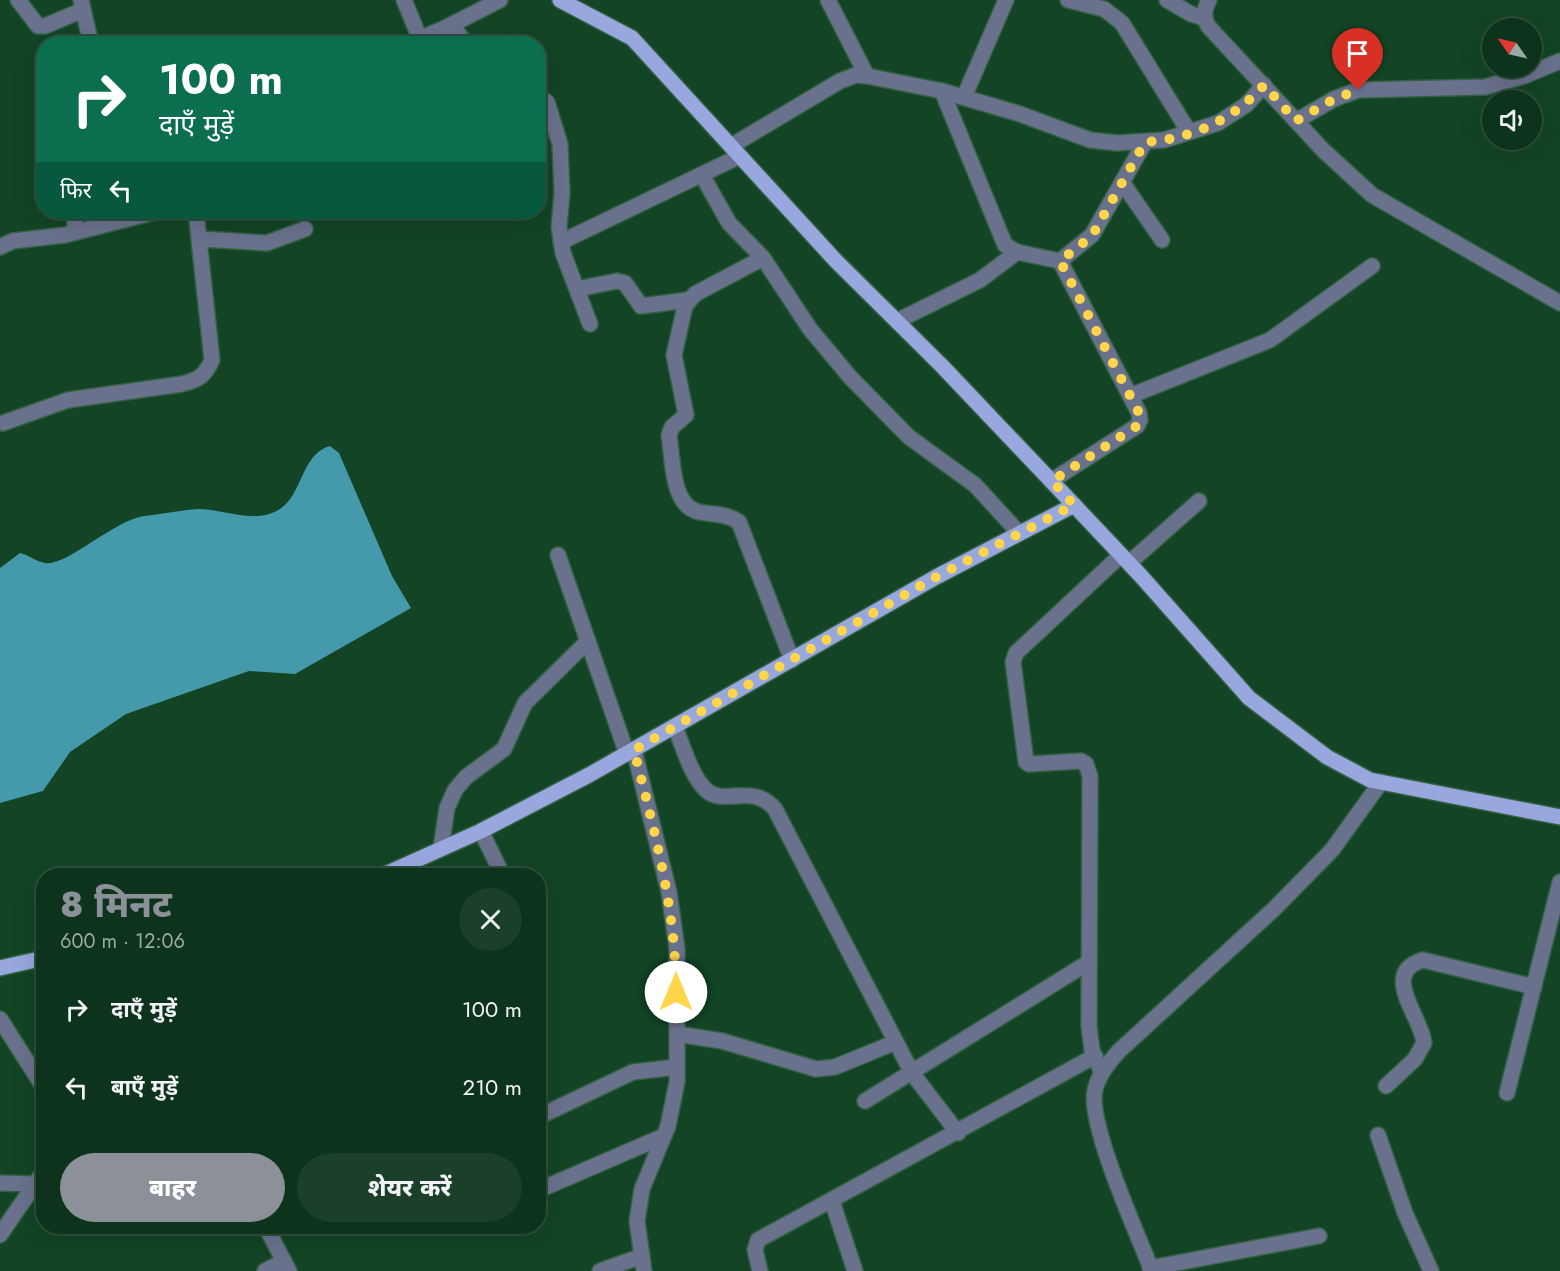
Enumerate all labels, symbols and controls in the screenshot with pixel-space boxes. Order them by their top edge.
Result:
north arrow [1482,18,1542,78]
map controls [1482,18,1542,150]
pin [1332,28,1383,90]
icon: arrive [1341,37,1374,70]
text: 100 m [159,49,283,110]
icon: right [60,60,138,138]
button: sound [1482,90,1542,150]
text: दाएँ मुड़ें [159,105,234,144]
text: फिर [60,174,92,206]
icon: left [104,174,137,207]
text: 8 मिनट [60,878,172,930]
button: close [459,888,522,951]
text: 600 m · 12:06 [60,927,185,956]
position arrow [644,960,708,1024]
icon: right [60,993,93,1026]
text: दाएँ मुड़ें [111,993,177,1025]
text: 100 m [462,993,522,1025]
icon: left [60,1071,93,1104]
text: बाएँ मुड़ें [111,1071,178,1103]
text: 210 m [463,1071,522,1103]
button: बाहर [60,1153,285,1222]
button: शेयर करें [297,1153,522,1222]

